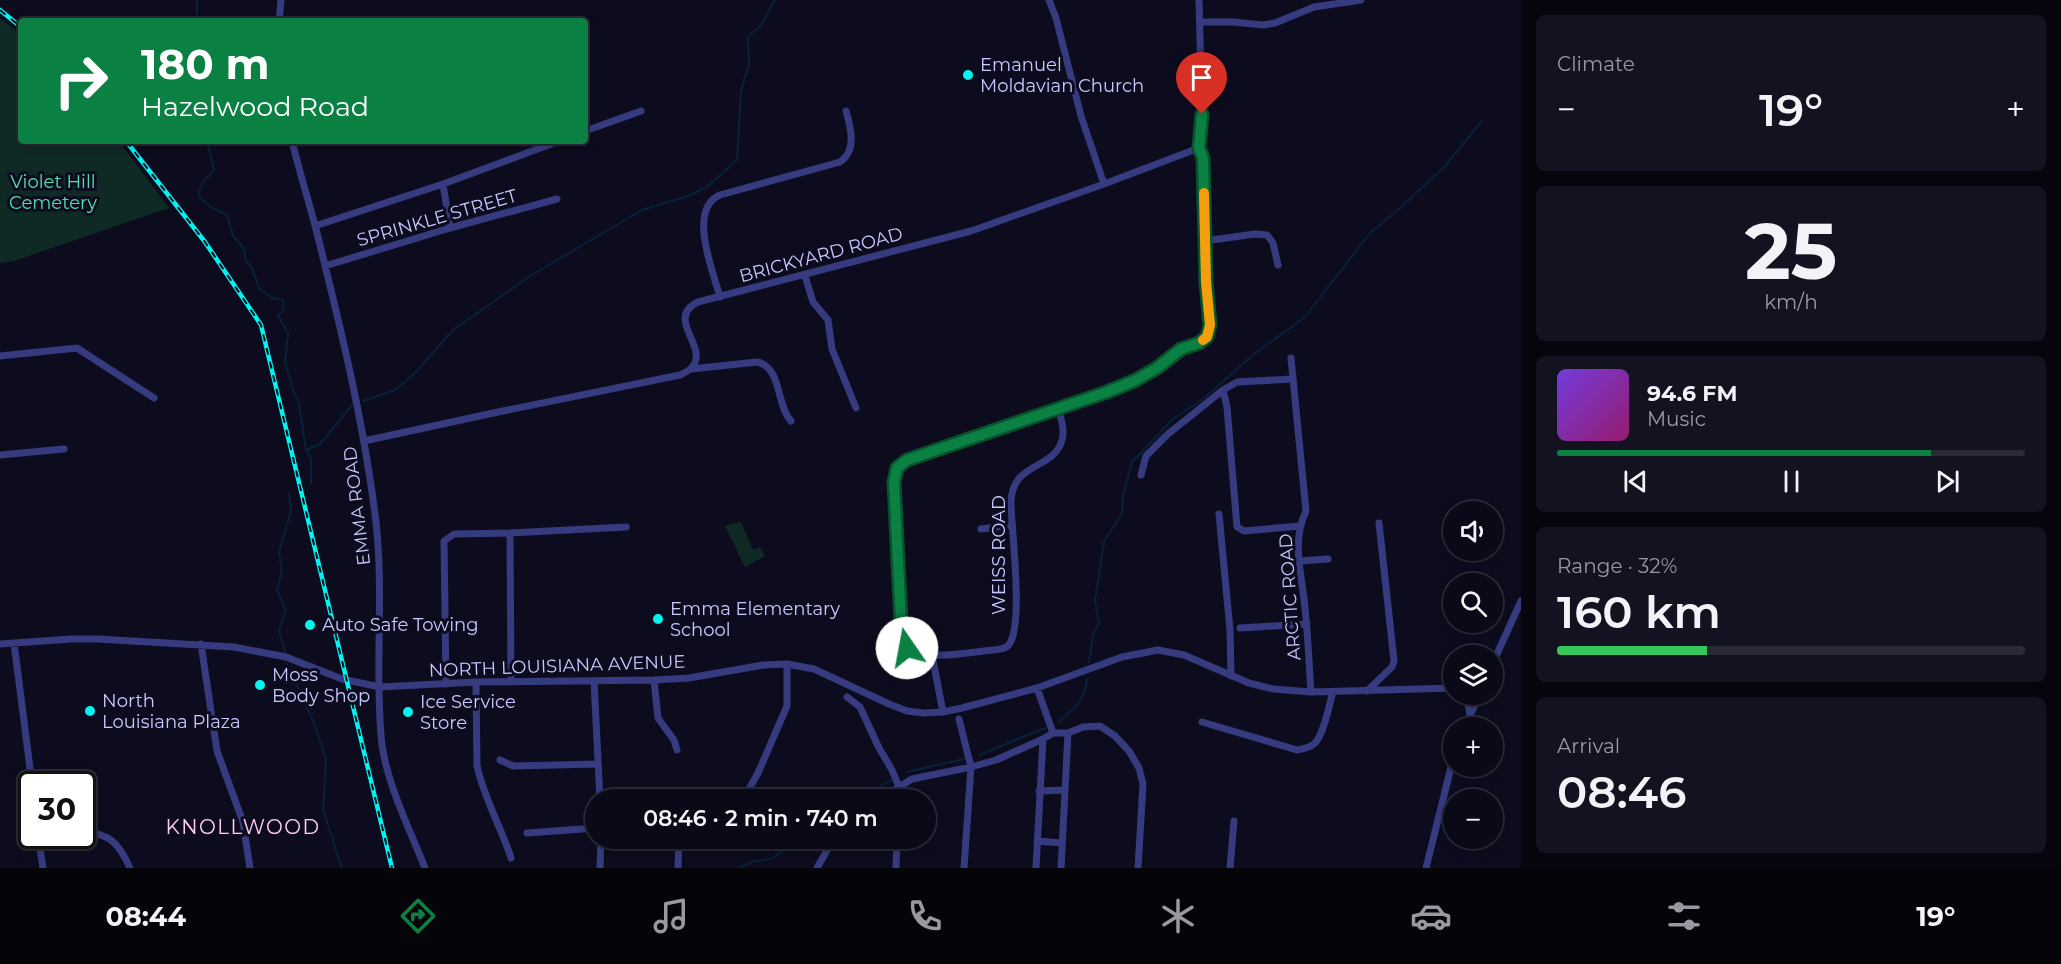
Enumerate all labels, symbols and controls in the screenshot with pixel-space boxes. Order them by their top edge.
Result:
text: 180 m [141,38,270,90]
icon: right [42,42,120,120]
pin [1176,52,1227,114]
text: Climate [1557,52,1635,76]
place label: Emanuel Moldavian Church [980,54,1144,97]
icon: arrive [1185,61,1218,94]
marker: Emanuel Moldavian Church [961,68,975,82]
text: 19° [1759,82,1823,137]
text: − [1557,89,1576,129]
text: + [2006,89,2025,129]
text: Hazelwood Road [141,90,369,123]
park label: Violet Hill Cemetery [9,171,97,214]
street label: SPRINKLE STREET [354,184,520,251]
text: 25 [1745,203,1837,299]
street label: BRICKYARD ROAD [737,223,905,287]
text: km/h [1764,290,1818,314]
text: 94.6 FM [1647,380,1737,407]
text: Music [1647,407,1706,431]
street label: EMMA ROAD [339,445,375,567]
icon: previous [1619,465,1652,498]
icon: pause [1775,465,1808,498]
icon: next [1931,465,1964,498]
street label: WEISS ROAD [988,495,1010,615]
map controls [1443,501,1503,849]
button: sound [1443,501,1503,561]
street label: ARCTIC ROAD [1275,533,1305,661]
text: Range · 32% [1557,554,1677,578]
button: search [1443,573,1503,633]
text: 160 km [1557,584,1721,639]
place label: Emma Elementary School [670,598,840,641]
marker: Emma Elementary School [651,612,665,626]
place label: Auto Safe Towing [322,614,479,636]
position arrow [875,616,939,680]
marker: Auto Safe Towing [303,618,317,632]
button: layers [1443,645,1503,705]
street label: NORTH LOUISIANA AVENUE [428,651,686,681]
place label: Moss Body Shop [272,664,370,707]
marker: Moss Body Shop [253,678,267,692]
place label: North Louisiana Plaza [102,690,241,733]
place label: Ice Service Store [420,691,516,734]
marker: North Louisiana Plaza [83,704,97,718]
marker: Ice Service Store [401,705,415,719]
button: + [1443,717,1503,777]
text: Arrival [1557,734,1620,758]
text: 08:46 [1557,764,1686,819]
speed limit sign: 30 [18,771,96,849]
button: − [1443,789,1503,849]
text: 08:46 · 2 min · 740 m [643,805,878,832]
district label: KNOLLWOOD [165,815,321,839]
icon: directions [397,895,439,937]
icon: music [650,895,692,937]
icon: phone [904,895,946,937]
icon: climate [1157,895,1199,937]
icon: car [1410,895,1452,937]
icon: filters [1663,895,1705,937]
text: 08:44 [106,900,186,933]
text: 19° [1916,900,1955,933]

